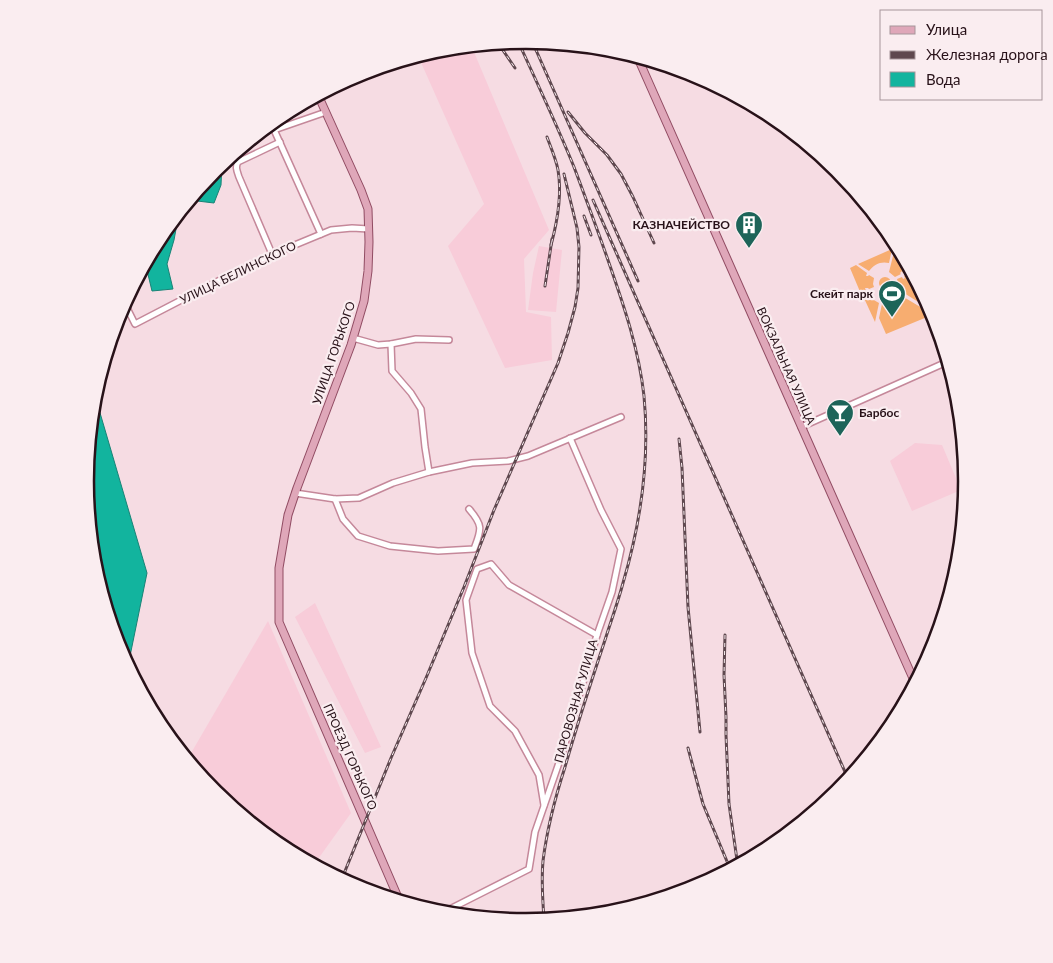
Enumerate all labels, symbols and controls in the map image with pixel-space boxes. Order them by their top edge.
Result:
legend [880,10,1043,100]
text: Улица [926,20,967,38]
text: Железная дорога [926,45,1048,63]
text: Вода [926,70,961,88]
building icon: КАЗНАЧЕЙСТВО [734,210,764,249]
place label: КАЗНАЧЕЙСТВО [633,217,730,232]
street label: УЛИЦА БЕЛИНСКОГО [177,238,299,307]
sports icon: Скейт парк [877,279,907,318]
place label: Скейт парк [810,286,873,301]
street label: УЛИЦА ГОРЬКОГО [309,299,358,406]
street label: ВОКЗАЛЬНАЯ УЛИЦА [754,305,819,428]
bar icon: Барбос [825,398,855,437]
place label: Барбос [859,405,899,420]
street label: ПАРОВОЗНАЯ УЛИЦА [551,636,601,765]
street label: ПРОЕЗД ГОРЬКОГО [320,701,381,813]

